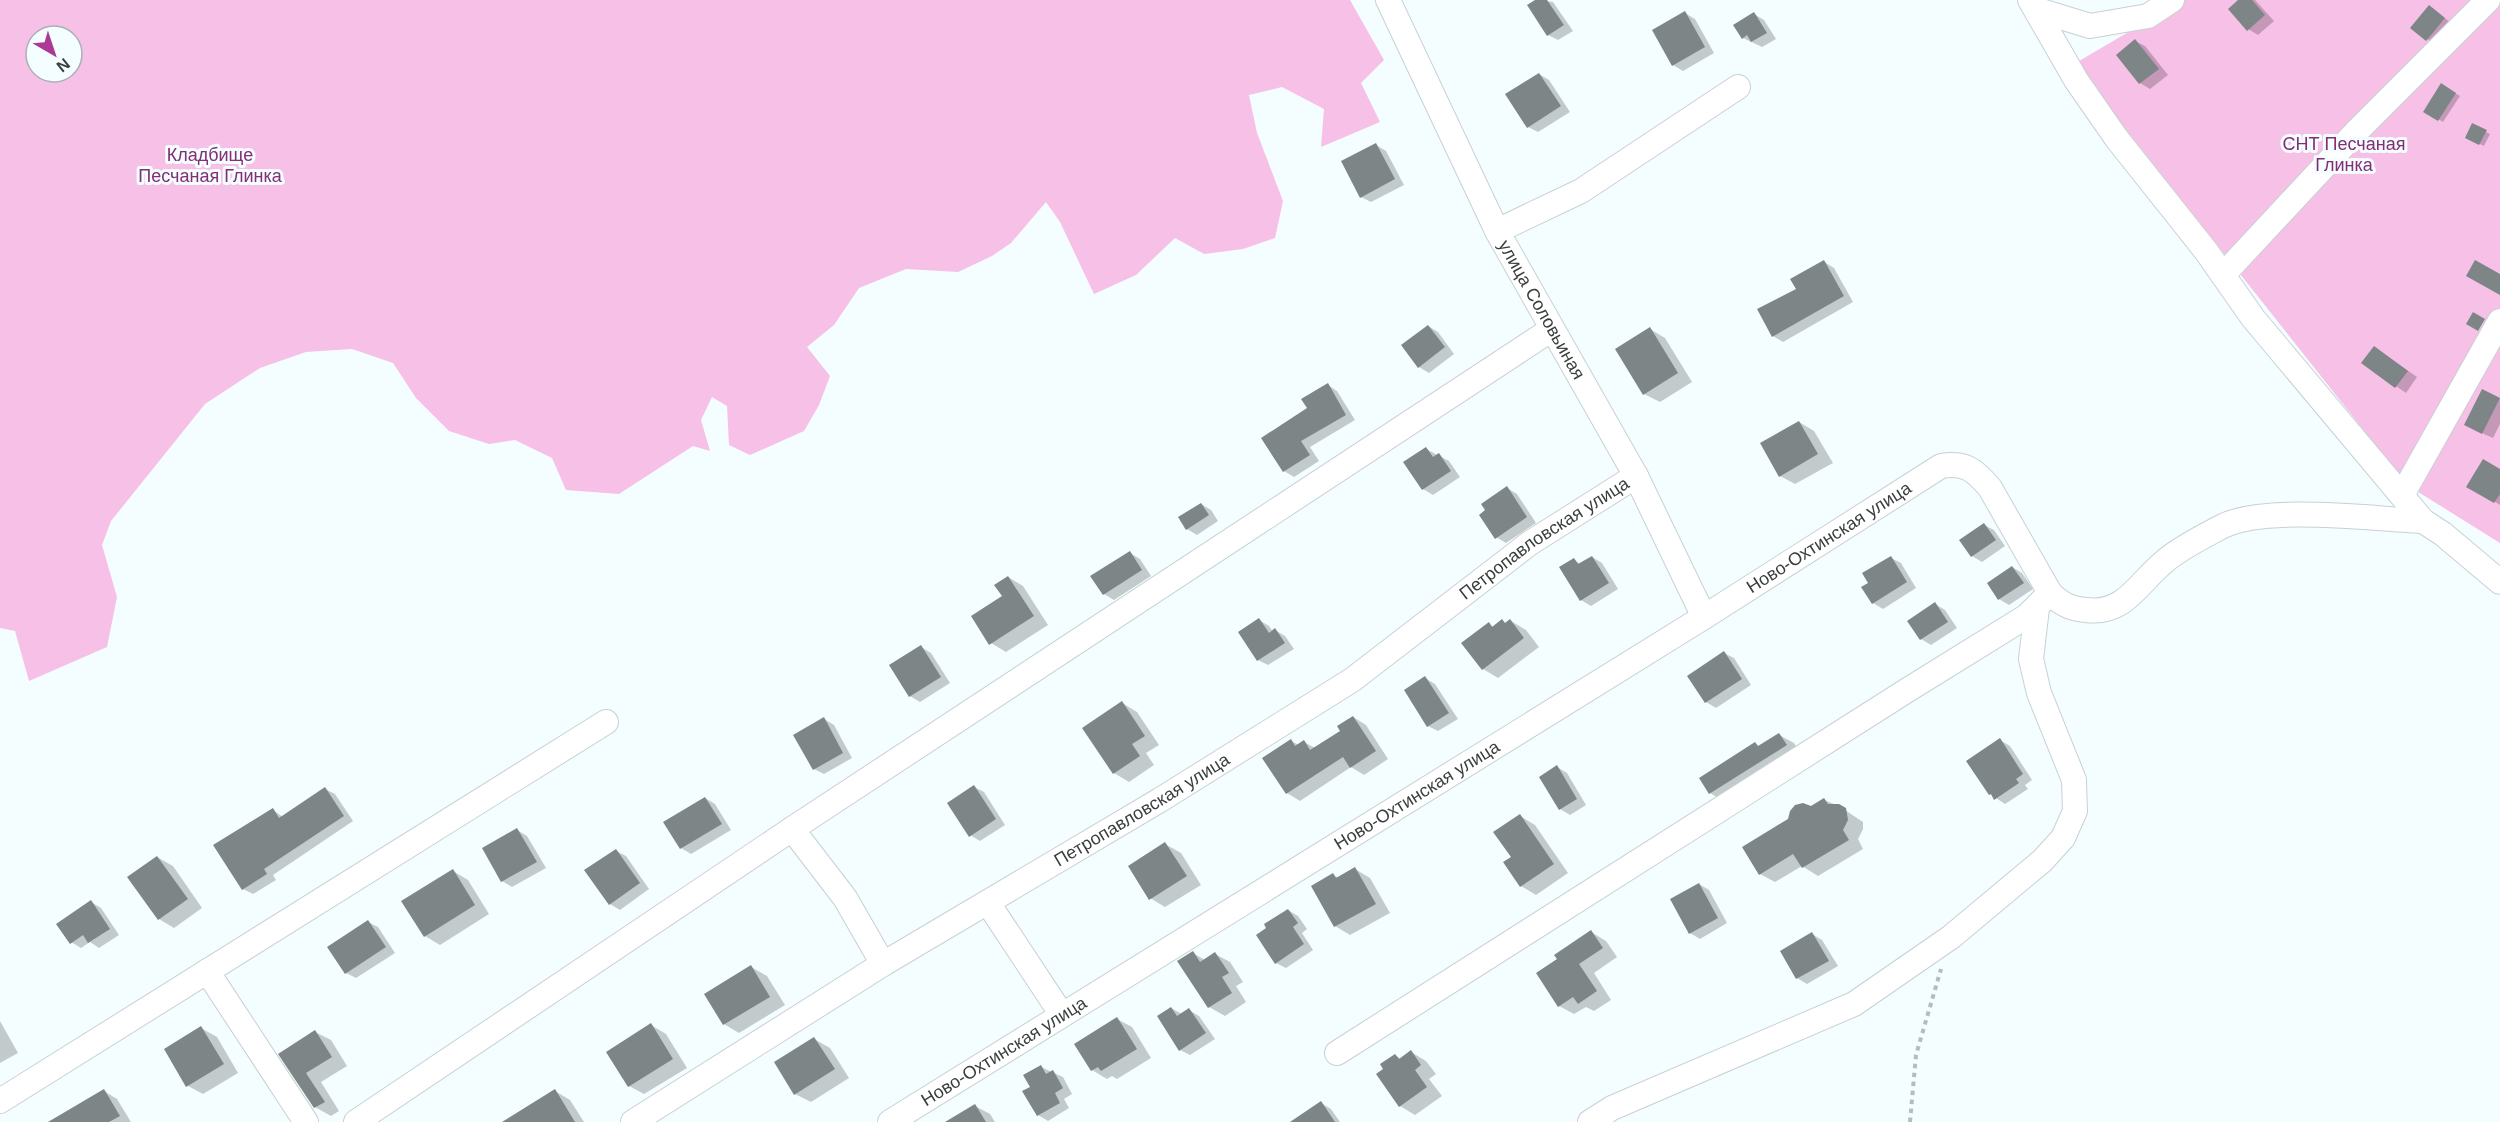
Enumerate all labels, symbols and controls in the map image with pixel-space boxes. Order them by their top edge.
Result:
north arrow [24,24,84,84]
text: N [53,55,73,76]
park label: СНТ Песчаная Глинка [2283,134,2405,175]
park label: Кладбище Песчаная Глинка [138,145,283,186]
street label: улица Соловьиная [1494,237,1589,383]
street label: Петропавловская улица [1456,473,1633,604]
street label: Ново-Охтинская улица [1743,477,1916,597]
street label: Ново-Охтинская улица [1330,736,1504,854]
street label: Петропавловская улица [1051,749,1234,870]
street label: Ново-Охтинская улица [917,992,1091,1110]

